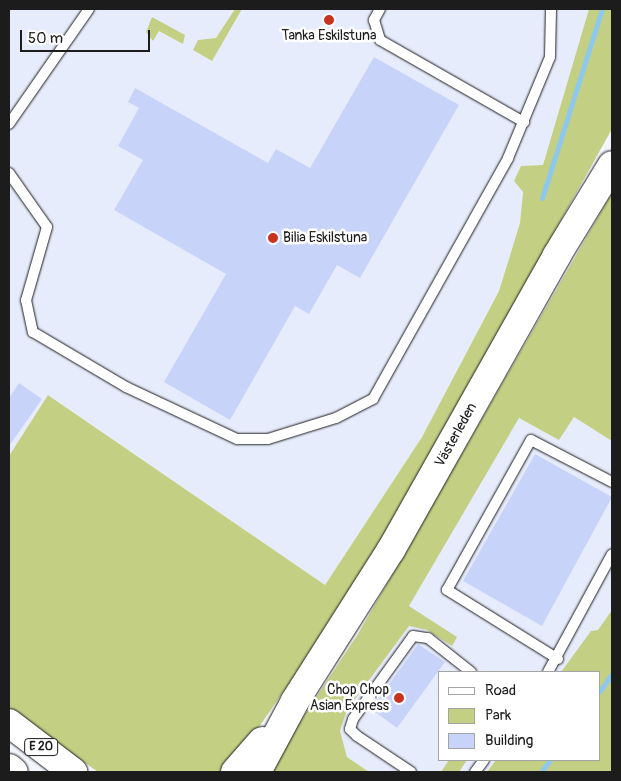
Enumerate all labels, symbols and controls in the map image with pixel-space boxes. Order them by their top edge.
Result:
marker: Tanka Eskilstuna [323,14,335,26]
scale bar [22,20,152,52]
place label: Tanka Eskilstuna [282,28,376,44]
text: 50 m [28,29,63,48]
place label: Bilia Eskilstuna [283,230,367,246]
marker: Bilia Eskilstuna [267,232,279,244]
street label: Västerleden [432,400,480,470]
legend [438,671,601,761]
text: Road [485,681,516,700]
place label: Chop Chop Asian Express [310,682,389,714]
marker: Chop Chop Asian Express [393,692,405,704]
text: Park [485,706,511,725]
text: Building [485,731,533,750]
road number: E 20 [23,738,58,756]

